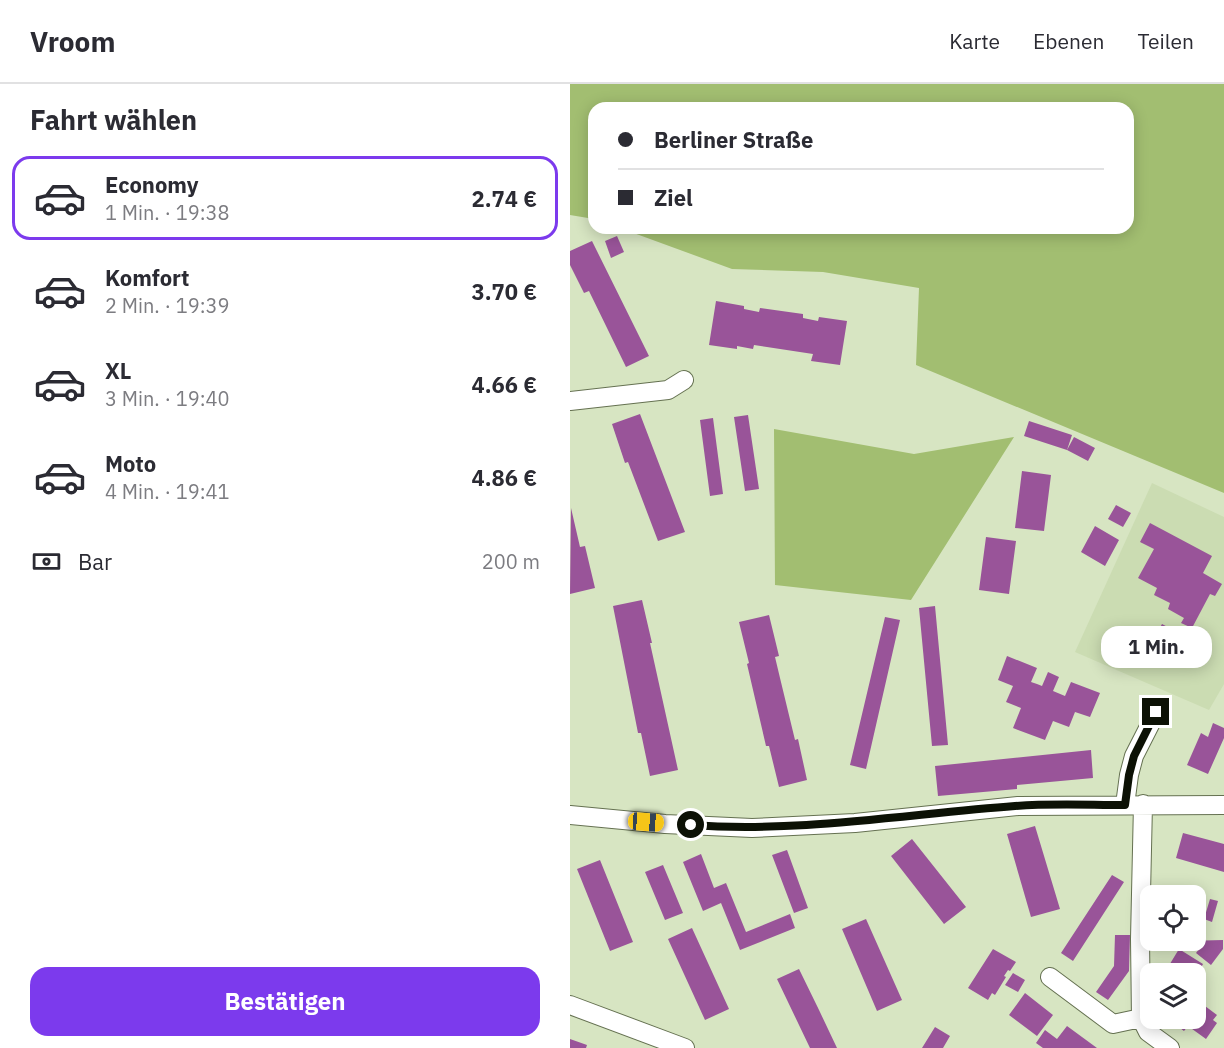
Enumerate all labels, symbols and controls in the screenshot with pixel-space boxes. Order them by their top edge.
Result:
text: Vroom [30,23,115,60]
text: Karte [949,27,1000,55]
text: Ebenen [1033,27,1104,55]
text: Teilen [1137,27,1194,55]
text: Fahrt wählen [30,102,197,137]
text: Berliner Straße [654,125,813,154]
text: Economy [105,170,199,199]
icon: car [33,171,87,225]
text: Ziel [654,183,693,212]
text: 2.74 € [472,184,537,213]
text: 1 Min. · 19:38 [105,199,230,226]
text: Komfort [105,263,190,292]
icon: car [33,264,87,318]
text: 3.70 € [472,277,537,306]
text: 2 Min. · 19:39 [105,292,230,319]
text: XL [105,356,131,385]
icon: car [33,357,87,411]
text: 4.66 € [472,370,537,399]
text: 3 Min. · 19:40 [105,385,230,412]
text: Moto [105,449,156,478]
icon: car [33,450,87,504]
text: 4.86 € [472,463,537,492]
text: 4 Min. · 19:41 [105,478,230,505]
icon: cash [30,545,63,578]
text: Bar [78,547,112,576]
text: 200 m [482,548,540,575]
callout: 1 Min. [1100,625,1212,667]
text: 1 Min. [1128,633,1185,660]
route end [1142,698,1169,725]
route start [677,811,704,838]
car [627,812,665,832]
map controls [1140,885,1206,1029]
button: locate [1140,885,1206,951]
button: layers [1140,963,1206,1029]
button: Bestätigen [30,967,540,1036]

